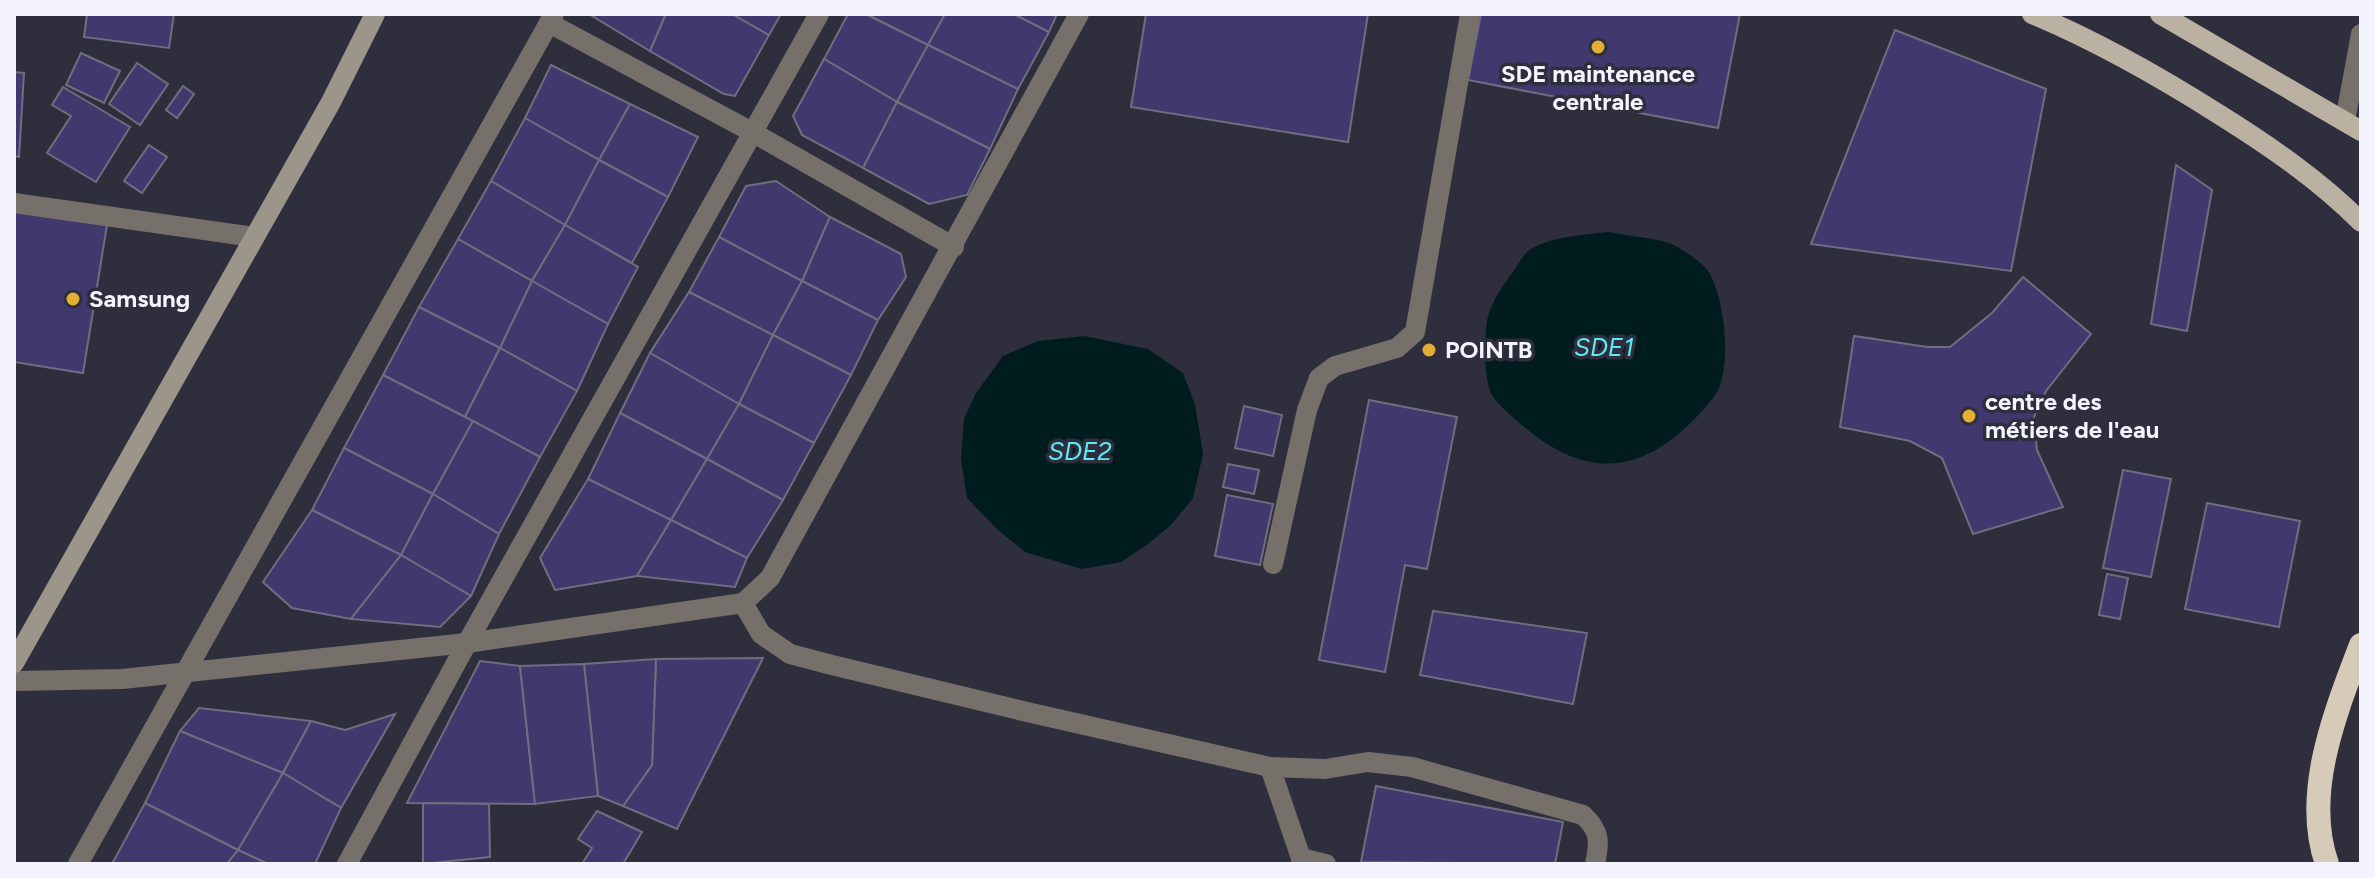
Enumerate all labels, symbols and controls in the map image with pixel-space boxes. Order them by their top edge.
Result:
marker: SDE maintenance centrale [1589,38,1607,56]
place label: SDE maintenance centrale [1501,59,1695,116]
place label: Samsung [89,284,190,313]
marker: Samsung [64,290,82,308]
water label: SDE1 [1574,331,1634,363]
place label: POINTB [1445,335,1533,364]
marker: POINTB [1420,341,1438,359]
place label: centre des métiers de l'eau [1985,387,2159,444]
marker: centre des métiers de l'eau [1960,407,1978,425]
water label: SDE2 [1048,435,1112,467]

